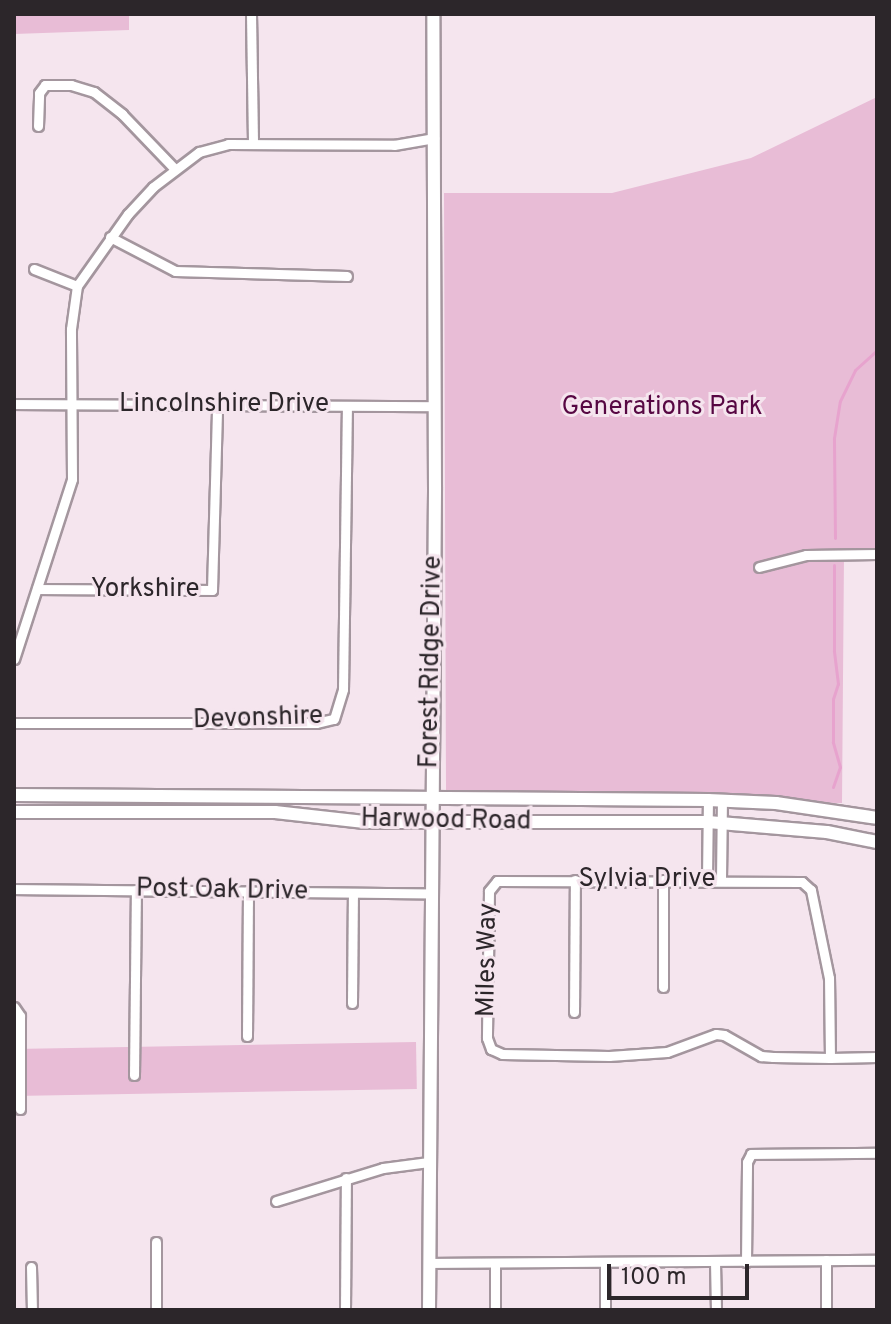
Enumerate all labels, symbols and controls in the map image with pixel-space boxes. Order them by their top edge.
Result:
street label: Lincolnshire Drive [119,389,329,421]
park label: Generations Park [561,392,763,424]
street label: Forest Ridge Drive [415,555,449,769]
street label: Yorkshire [91,574,199,606]
street label: Devonshire [192,701,324,737]
street label: Harwood Road [360,804,532,838]
street label: Sylvia Drive [579,864,715,896]
street label: Post Oak Drive [136,874,308,908]
street label: Miles Way [471,902,505,1018]
scale bar [611,1248,753,1298]
text: 100 m [621,1263,687,1293]

